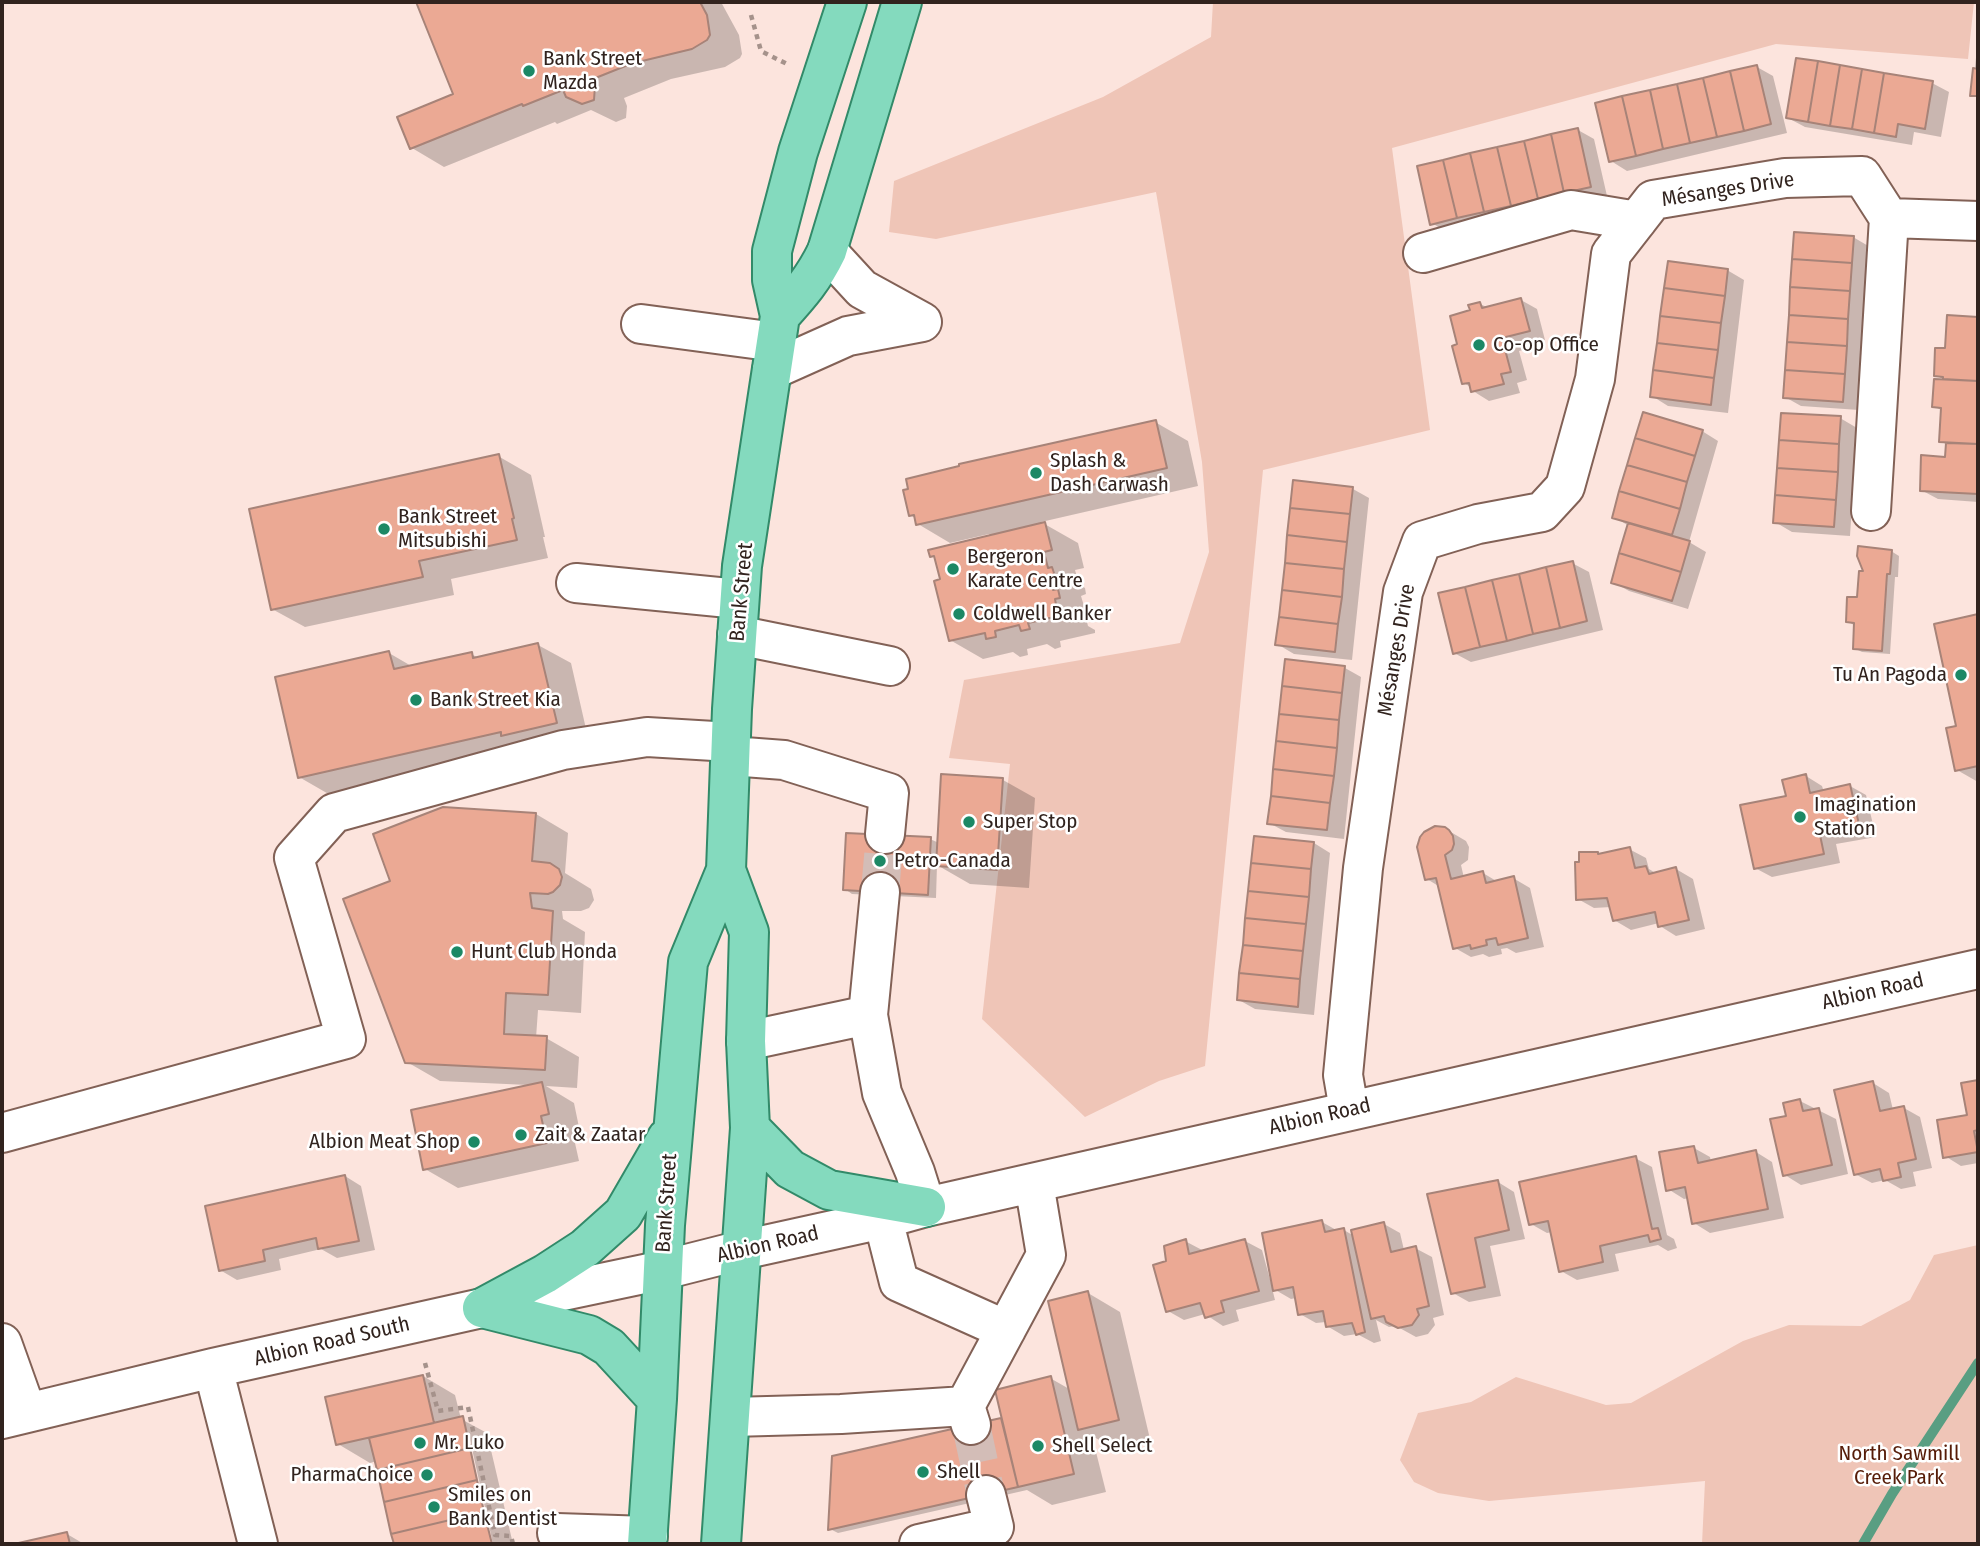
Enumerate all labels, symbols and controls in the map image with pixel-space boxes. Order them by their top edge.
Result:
place label: Bank Street Mazda [543,46,642,96]
marker: Bank Street Mazda [521,63,537,79]
street label: Mésanges Drive [1660,167,1796,213]
place label: Co-op Office [1493,332,1599,358]
marker: Co-op Office [1471,337,1487,353]
place label: Splash & Dash Carwash [1050,448,1169,498]
marker: Splash & Dash Carwash [1028,465,1044,481]
place label: Bank Street Mitsubishi [398,504,497,554]
marker: Bank Street Mitsubishi [376,521,392,537]
street label: Bank Street [725,541,759,643]
place label: Bergeron Karate Centre [967,544,1083,594]
marker: Bergeron Karate Centre [945,561,961,577]
street label: Mésanges Drive [1373,582,1421,718]
place label: Coldwell Banker [973,601,1111,627]
marker: Coldwell Banker [951,606,967,622]
place label: Tu An Pagoda [1833,662,1947,688]
marker: Tu An Pagoda [1953,667,1969,683]
place label: Bank Street Kia [430,687,561,713]
marker: Bank Street Kia [408,692,424,708]
place label: Imagination Station [1814,792,1917,842]
place label: Super Stop [983,809,1077,835]
marker: Imagination Station [1792,809,1808,825]
marker: Super Stop [961,814,977,830]
place label: Petro-Canada [894,848,1011,874]
marker: Petro-Canada [872,853,888,869]
place label: Hunt Club Honda [471,939,617,965]
marker: Hunt Club Honda [449,944,465,960]
street label: Albion Road [1820,968,1926,1016]
street label: Albion Road [1267,1093,1373,1141]
place label: Zait & Zaatar [535,1122,645,1148]
marker: Zait & Zaatar [513,1127,529,1143]
place label: Albion Meat Shop [309,1129,460,1155]
marker: Albion Meat Shop [466,1134,482,1150]
street label: Bank Street [651,1153,683,1253]
street label: Albion Road [715,1221,821,1269]
street label: Albion Road South [252,1312,412,1372]
place label: Mr. Luko [434,1430,505,1456]
place label: Shell Select [1052,1433,1152,1459]
marker: Mr. Luko [412,1435,428,1451]
marker: Shell Select [1030,1438,1046,1454]
park label: North Sawmill Creek Park [1839,1441,1959,1491]
place label: Shell [937,1459,980,1485]
place label: PharmaChoice [290,1462,413,1488]
marker: Shell [915,1464,931,1480]
marker: PharmaChoice [419,1467,435,1483]
place label: Smiles on Bank Dentist [448,1482,557,1532]
marker: Smiles on Bank Dentist [426,1499,442,1515]

